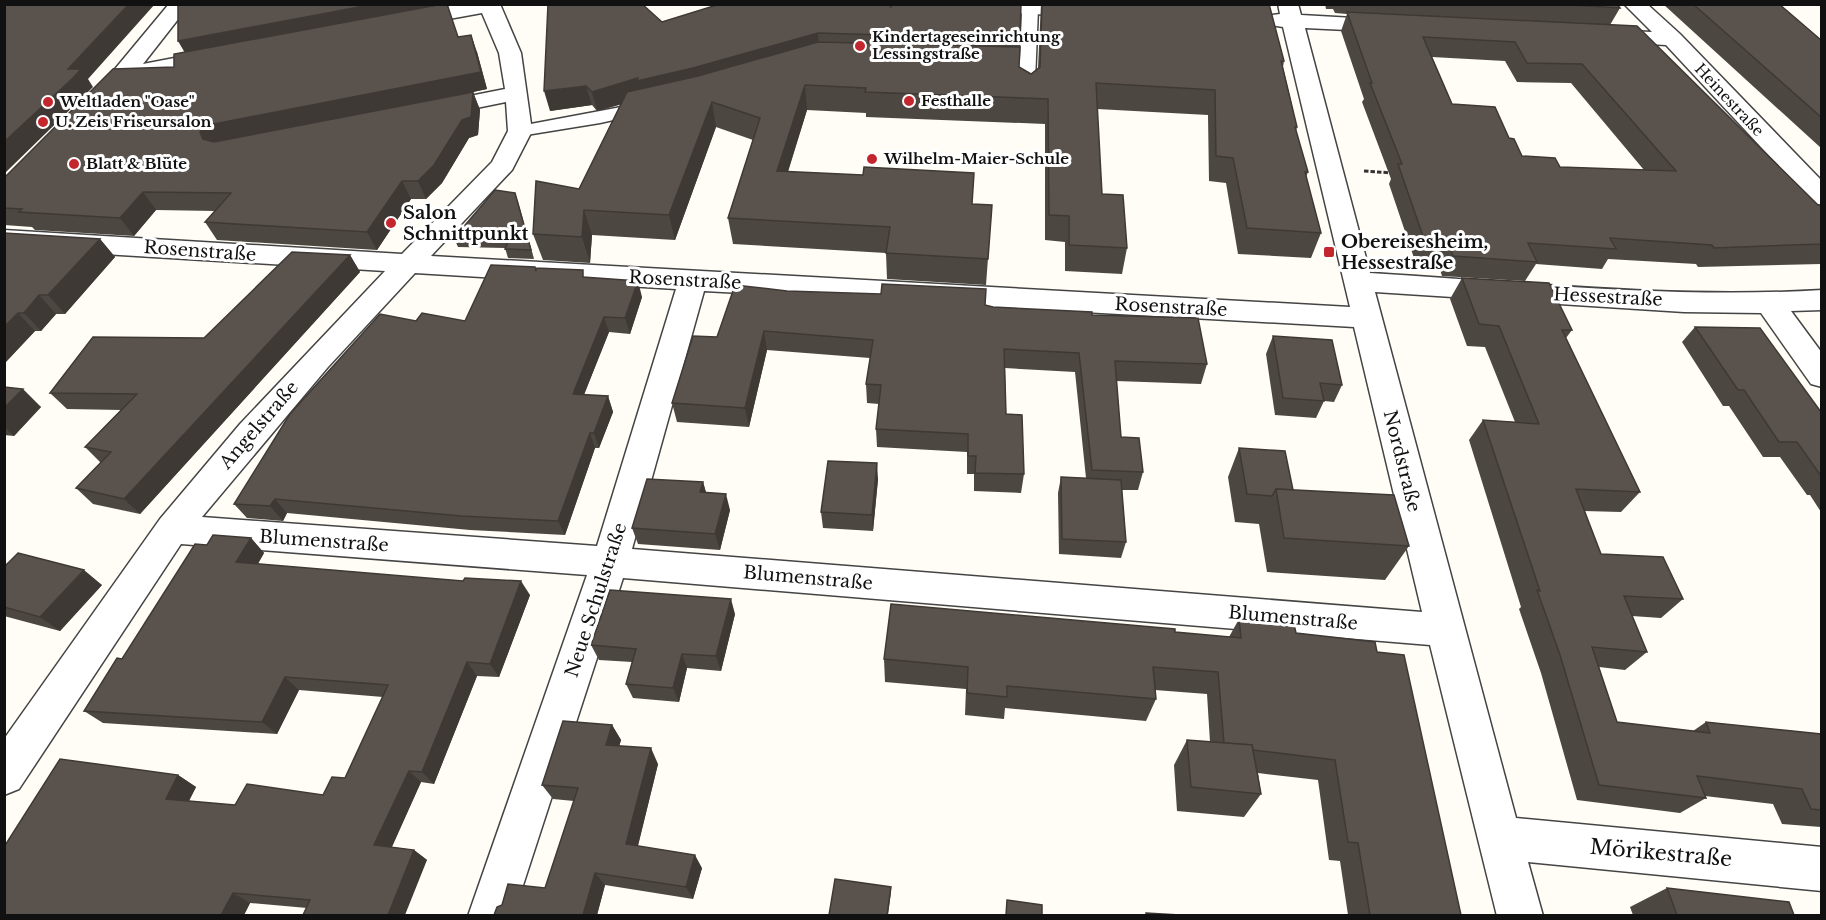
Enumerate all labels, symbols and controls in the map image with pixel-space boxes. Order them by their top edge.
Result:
place label: Kindertageseinrichtung Lessingstraße [872,27,1061,63]
marker: Kindertageseinrichtung Lessingstraße [853,39,867,53]
street label: Heinestraße [1691,59,1768,140]
place label: Festhalle [921,91,991,110]
place label: Weltladen "Oase" [59,92,195,111]
marker: Festhalle [902,94,916,108]
marker: Weltladen "Oase" [41,95,55,109]
place label: U. Zeis Friseursalon [55,112,212,131]
marker: U. Zeis Friseursalon [36,115,50,129]
place label: Wilhelm-Maier-Schule [883,149,1069,168]
marker: Wilhelm-Maier-Schule [865,152,879,166]
place label: Blatt & Blüte [86,154,187,173]
marker: Blatt & Blüte [67,157,81,171]
place label: Salon Schnittpunkt [403,202,529,245]
marker: Salon Schnittpunkt [384,216,398,230]
place label: Obereisesheim, Hessestraße [1341,231,1488,274]
street label: Rosenstraße [143,236,257,266]
marker: Obereisesheim, Hessestraße [1322,245,1336,259]
street label: Rosenstraße [628,266,742,294]
street label: Hessestraße [1553,283,1663,311]
street label: Rosenstraße [1114,293,1228,321]
street label: Angelstraße [214,377,303,474]
street label: Nordstraße [1379,408,1425,514]
street label: Neue Schulstraße [561,520,631,680]
street label: Blumenstraße [258,525,390,557]
street label: Blumenstraße [742,561,874,595]
street label: Blumenstraße [1227,601,1359,635]
street label: Mörikestraße [1589,834,1733,872]

